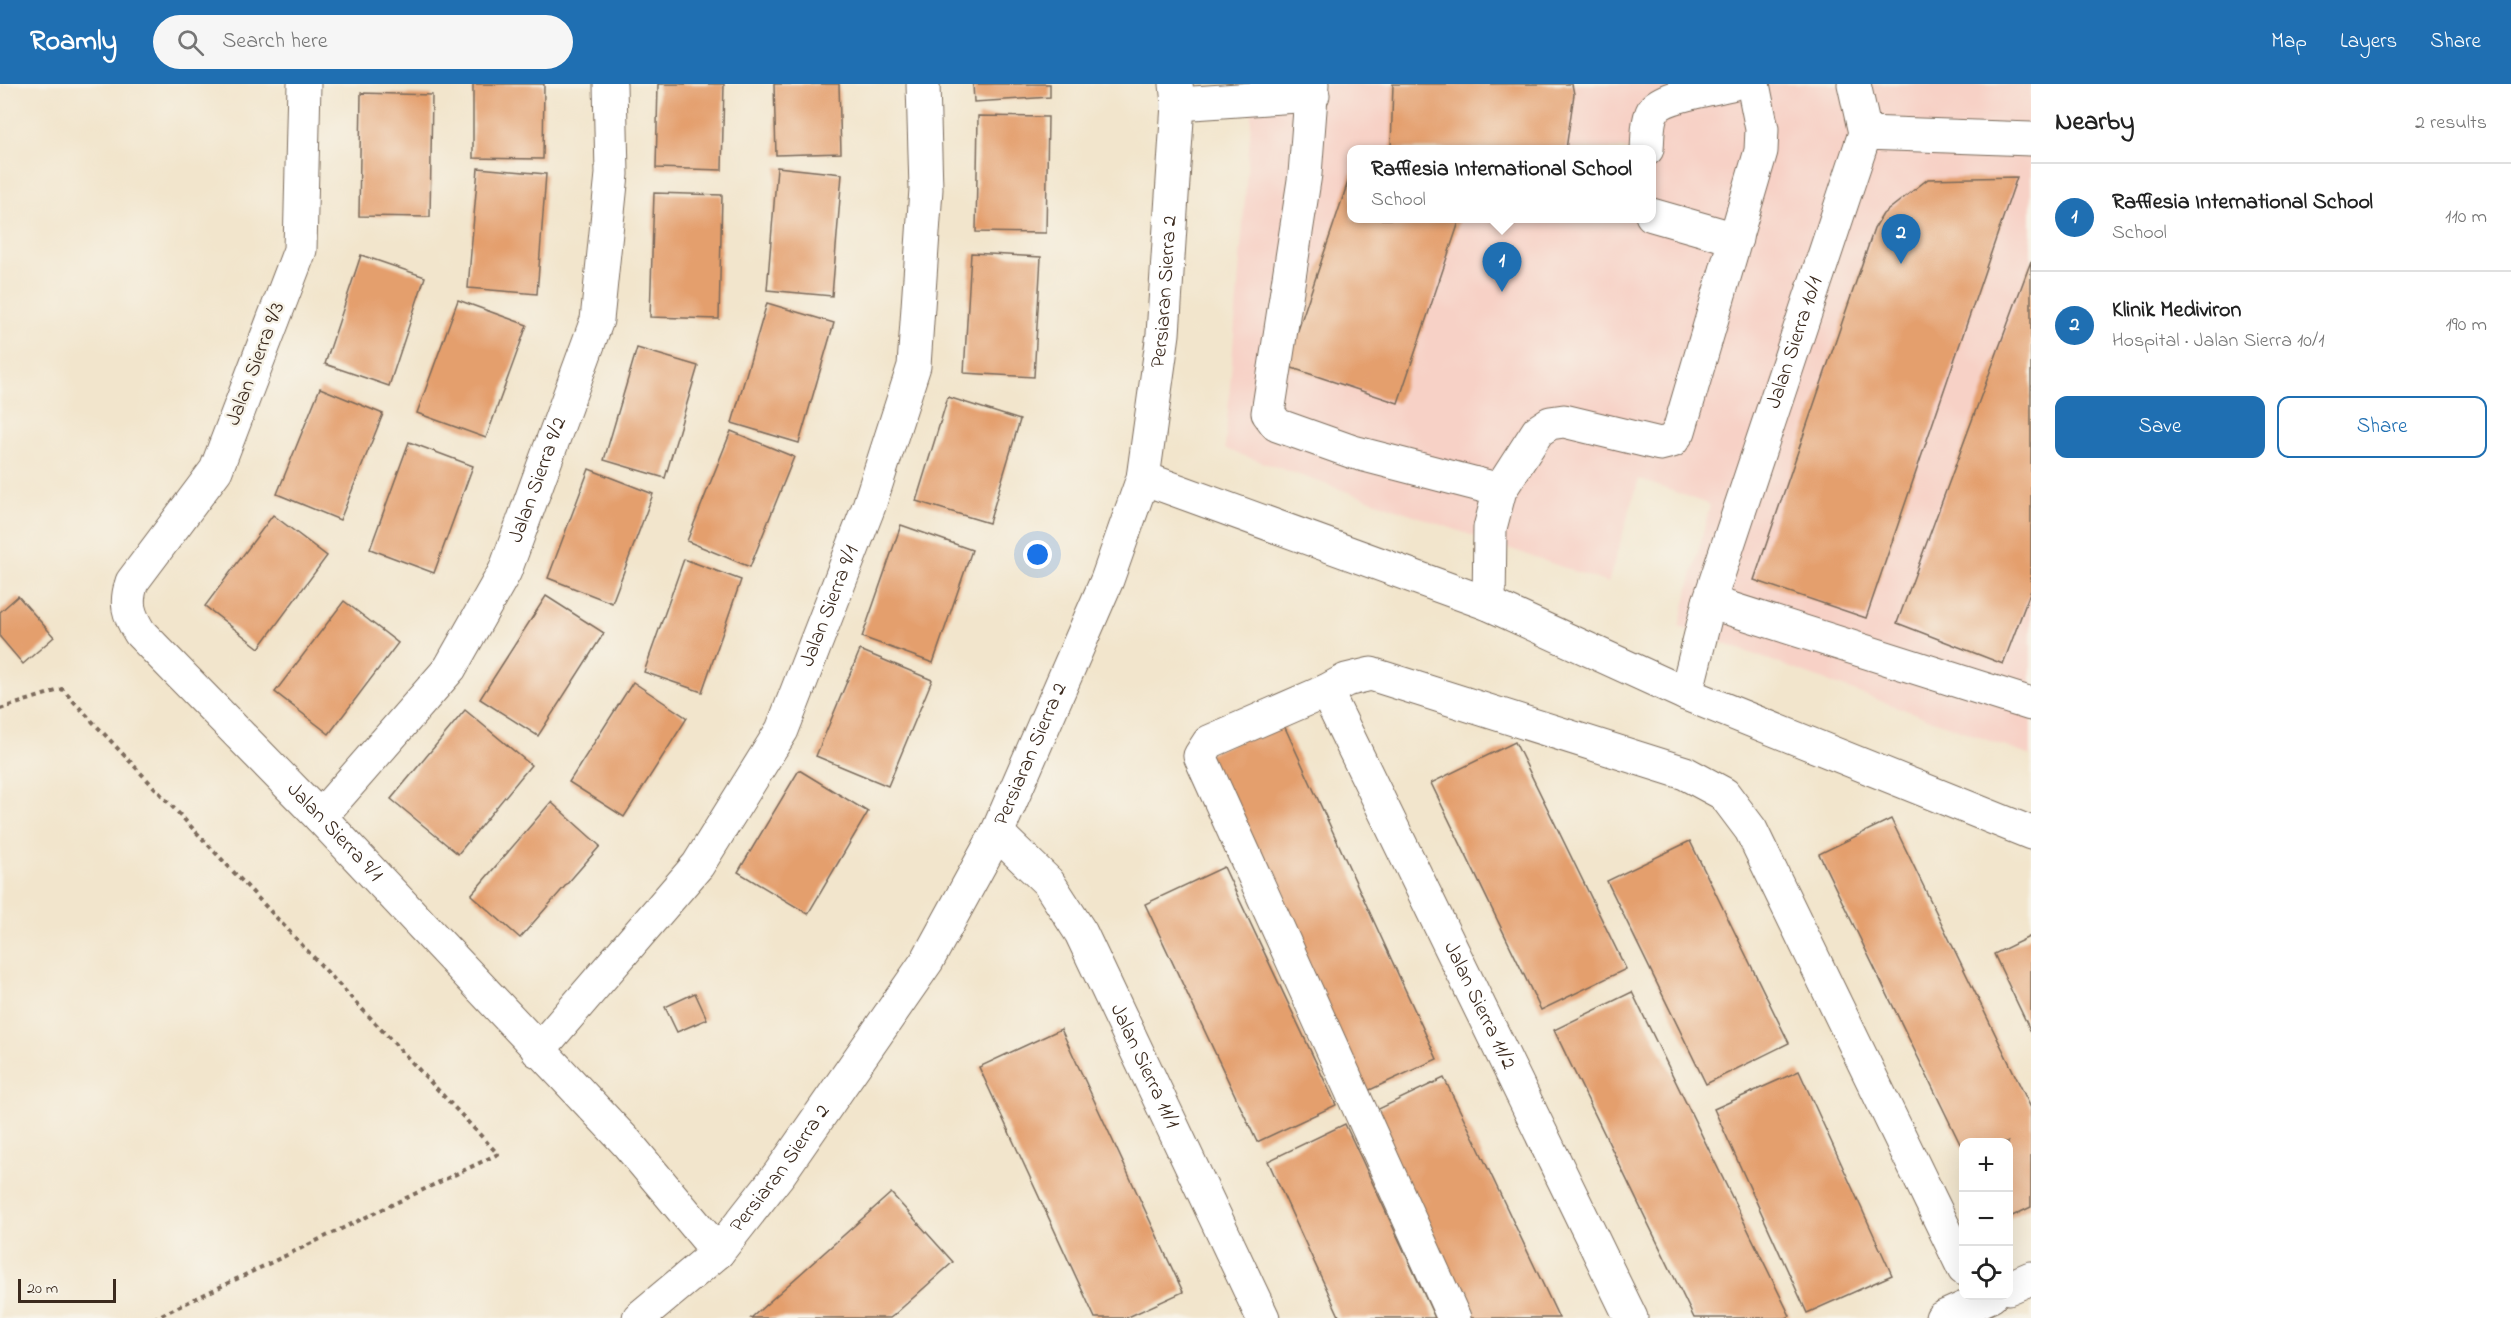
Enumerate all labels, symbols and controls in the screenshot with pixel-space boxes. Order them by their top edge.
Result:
search box [153,15,573,69]
text: Roamly [30,22,117,63]
icon: search [174,26,207,59]
text: Search here [222,26,328,58]
text: Map [2271,27,2307,57]
text: Layers [2340,27,2397,57]
text: Share [2430,27,2481,57]
text: Nearby [2055,104,2134,142]
text: 2 results [2415,109,2487,138]
popup [1347,145,1656,223]
text: Rafflesia International School [1371,154,1632,186]
text: School [1371,186,1426,215]
text: Rafflesia International School [2112,187,2373,219]
text: 1 [2071,203,2078,232]
text: 110 m [2445,203,2487,232]
street label: Persiaran Sierra 2 [1143,214,1186,370]
pin: 2 [1882,214,1920,264]
text: School [2112,219,2167,248]
pin: 1 [1482,242,1522,292]
street label: Jalan Sierra 10/1 [1759,273,1831,413]
text: Klinik Mediviron [2112,295,2241,327]
street label: Jalan Sierra 9/3 [219,298,293,430]
text: 2 [2070,311,2079,340]
text: 190 m [2445,311,2487,340]
text: Hospital · Jalan Sierra 10/1 [2112,327,2325,356]
button: Save [2055,396,2265,458]
button: Share [2277,396,2487,458]
street label: Jalan Sierra 9/2 [502,413,575,547]
your location [1023,540,1052,569]
street label: Jalan Sierra 9/1 [793,541,867,671]
street label: Persiaran Sierra 2 [987,678,1075,830]
street label: Jalan Sierra 9/1 [279,776,389,889]
street label: Jalan Sierra 11/2 [1435,937,1523,1075]
street label: Jalan Sierra 11/1 [1102,999,1187,1134]
street label: Persiaran Sierra 2 [723,1099,838,1240]
map controls [1959,1138,2013,1300]
button: + [1959,1138,2013,1192]
button: − [1959,1192,2013,1246]
button: locate [1959,1246,2013,1300]
scale bar [18,1276,116,1304]
text: 20 m [27,1277,58,1301]

